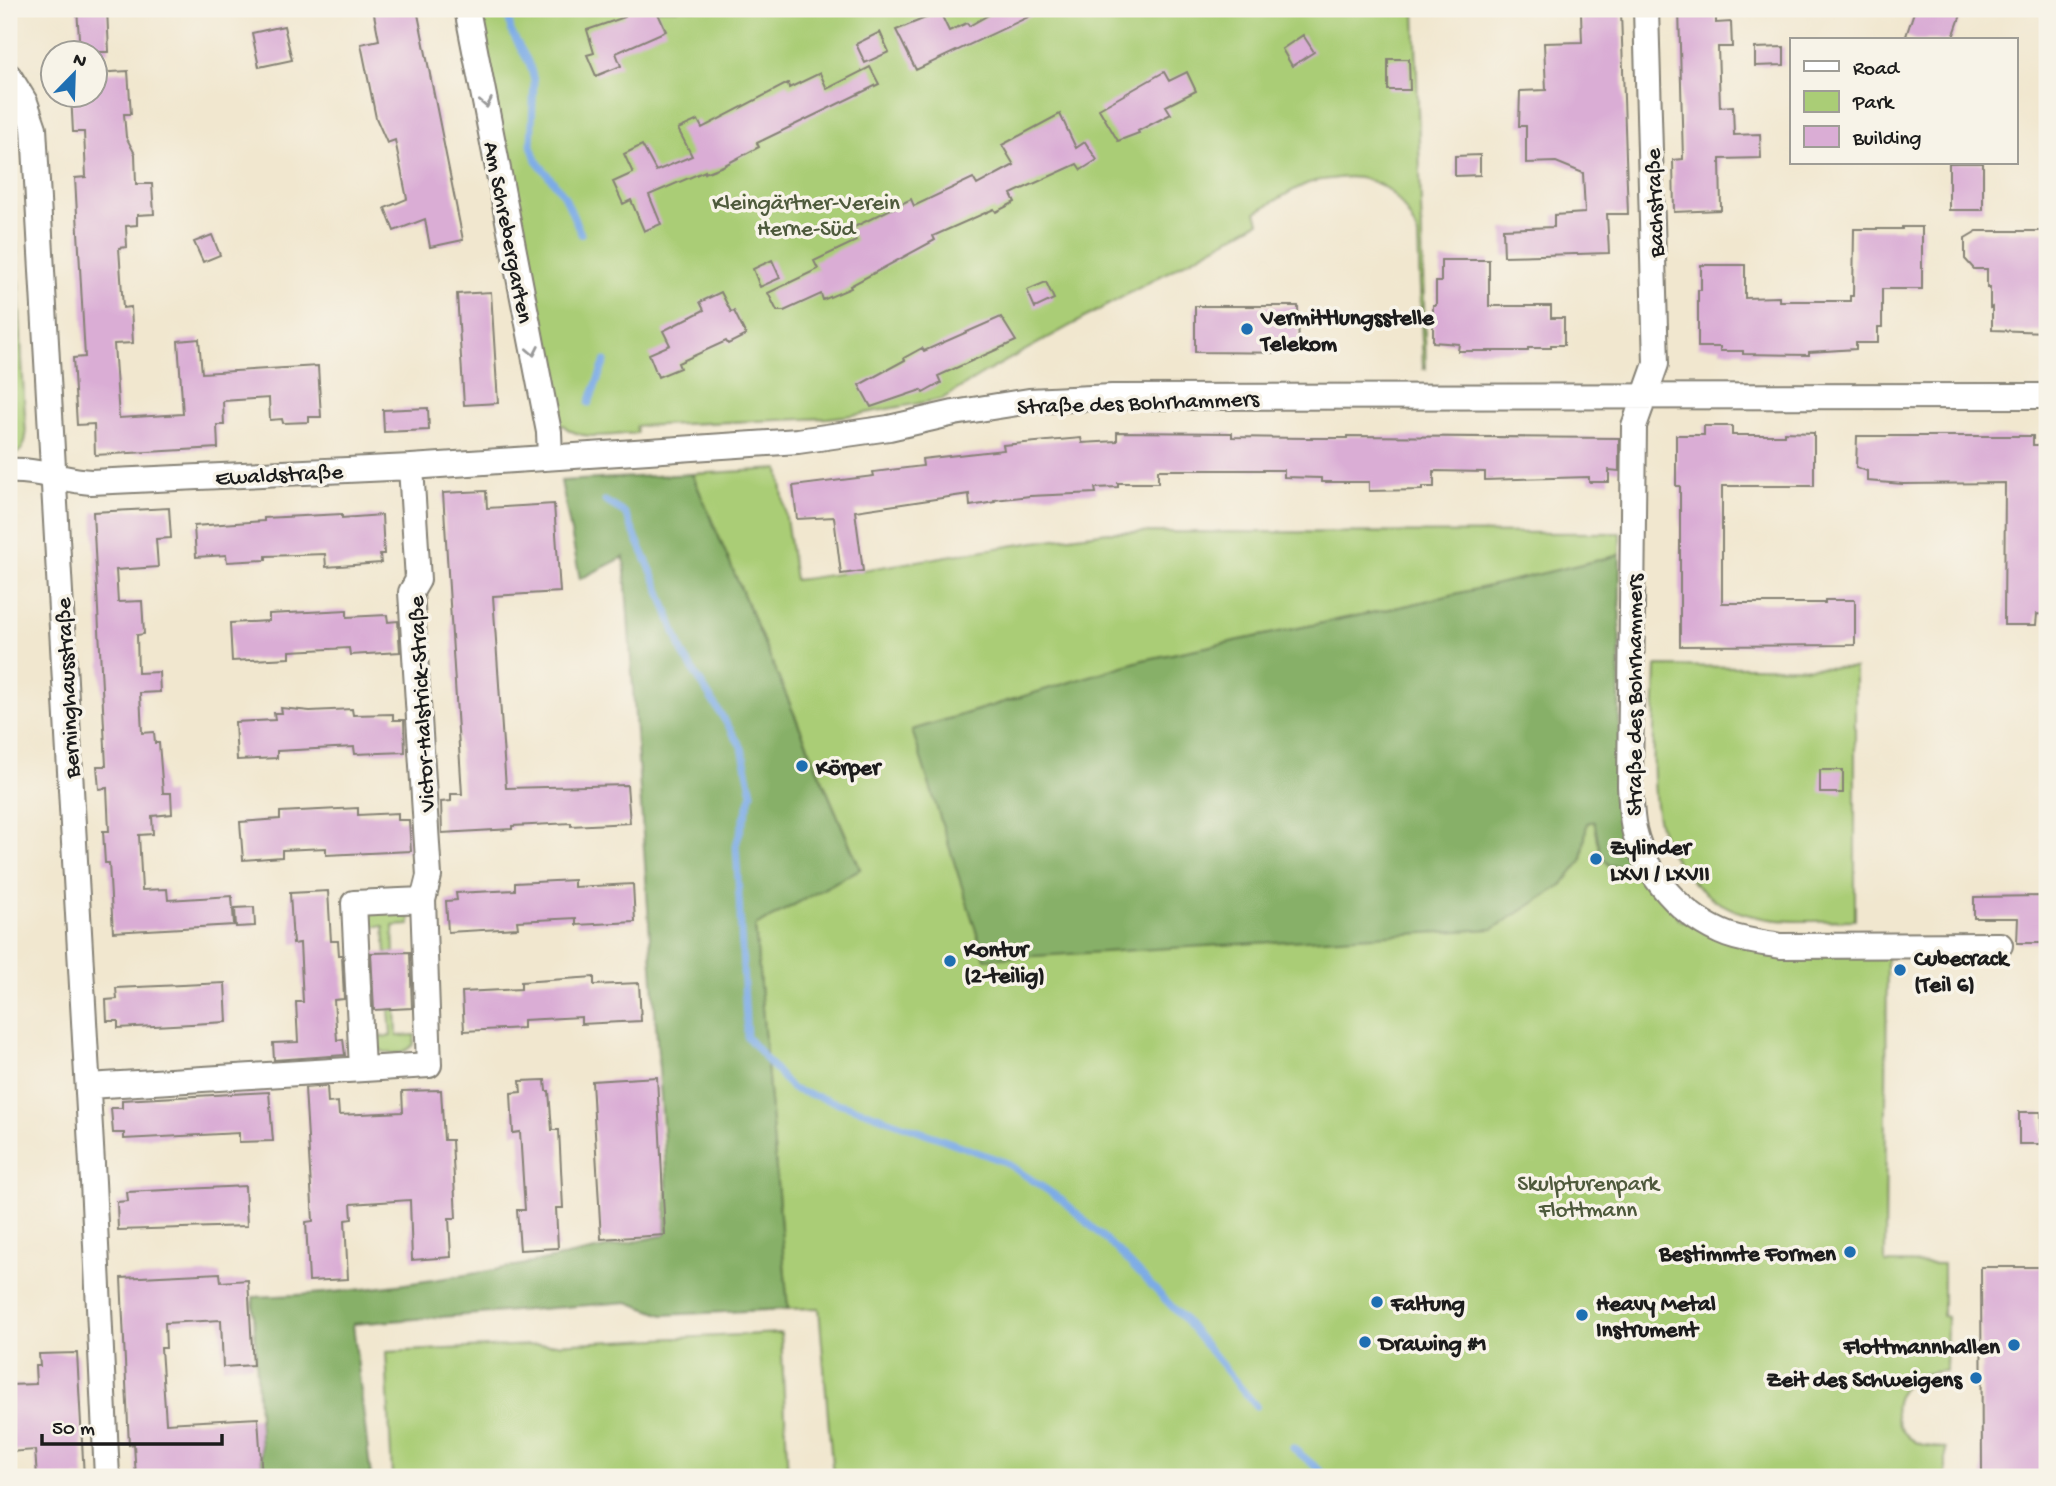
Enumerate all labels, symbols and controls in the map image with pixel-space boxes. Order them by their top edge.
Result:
north arrow [38,38,108,108]
legend [1790,38,2018,164]
text: N [69,49,89,75]
text: Road [1853,58,1901,83]
text: Park [1852,92,1896,117]
one-way arrow [477,97,492,109]
text: Building [1852,128,1922,153]
street label: Am Schrebergarten [476,140,537,326]
street label: Bachstraße [1641,147,1672,259]
park label: Kleingärtner-Verein Herne-Süd [712,191,900,244]
place label: Vermittlungsstelle Telekom [1259,306,1435,359]
marker: Vermittlungsstelle Telekom [1239,321,1255,337]
one-way arrow [525,345,540,357]
street label: Straße des Bohrhammers [1017,387,1260,422]
street label: Ewaldstraße [215,460,345,493]
street label: Straße des Bohrhammers [1623,573,1650,816]
street label: Victor-Halstrick-Straße [404,594,443,814]
street label: Berninghausstraße [51,596,88,780]
place label: Körper [815,756,883,783]
marker: Körper [794,758,810,774]
place label: Zylinder LXVI / LXVII [1610,836,1710,889]
marker: Zylinder LXVI / LXVII [1588,851,1604,867]
place label: Kontur (2-teilig) [963,938,1045,991]
place label: Cubecrack (Teil 6) [1914,947,2011,1000]
marker: Kontur (2-teilig) [942,953,958,969]
marker: Cubecrack (Teil 6) [1892,962,1908,978]
park label: Skulpturenpark Flottmann [1517,1172,1662,1225]
place label: Bestimmte Formen [1658,1242,1837,1269]
marker: Bestimmte Formen [1842,1244,1858,1260]
place label: Faltung [1390,1292,1465,1319]
place label: Heavy Metal Instrument [1596,1292,1716,1345]
marker: Faltung [1369,1294,1385,1310]
marker: Heavy Metal Instrument [1574,1307,1590,1323]
place label: Drawing #1 [1377,1332,1487,1359]
marker: Drawing #1 [1357,1334,1373,1350]
place label: Flottmannhallen [1842,1335,2001,1362]
marker: Flottmannhallen [2006,1337,2022,1353]
place label: Zeit des Schweigens [1766,1368,1964,1395]
marker: Zeit des Schweigens [1968,1370,1984,1386]
scale bar [42,1402,222,1446]
text: 50 m [52,1418,95,1443]

